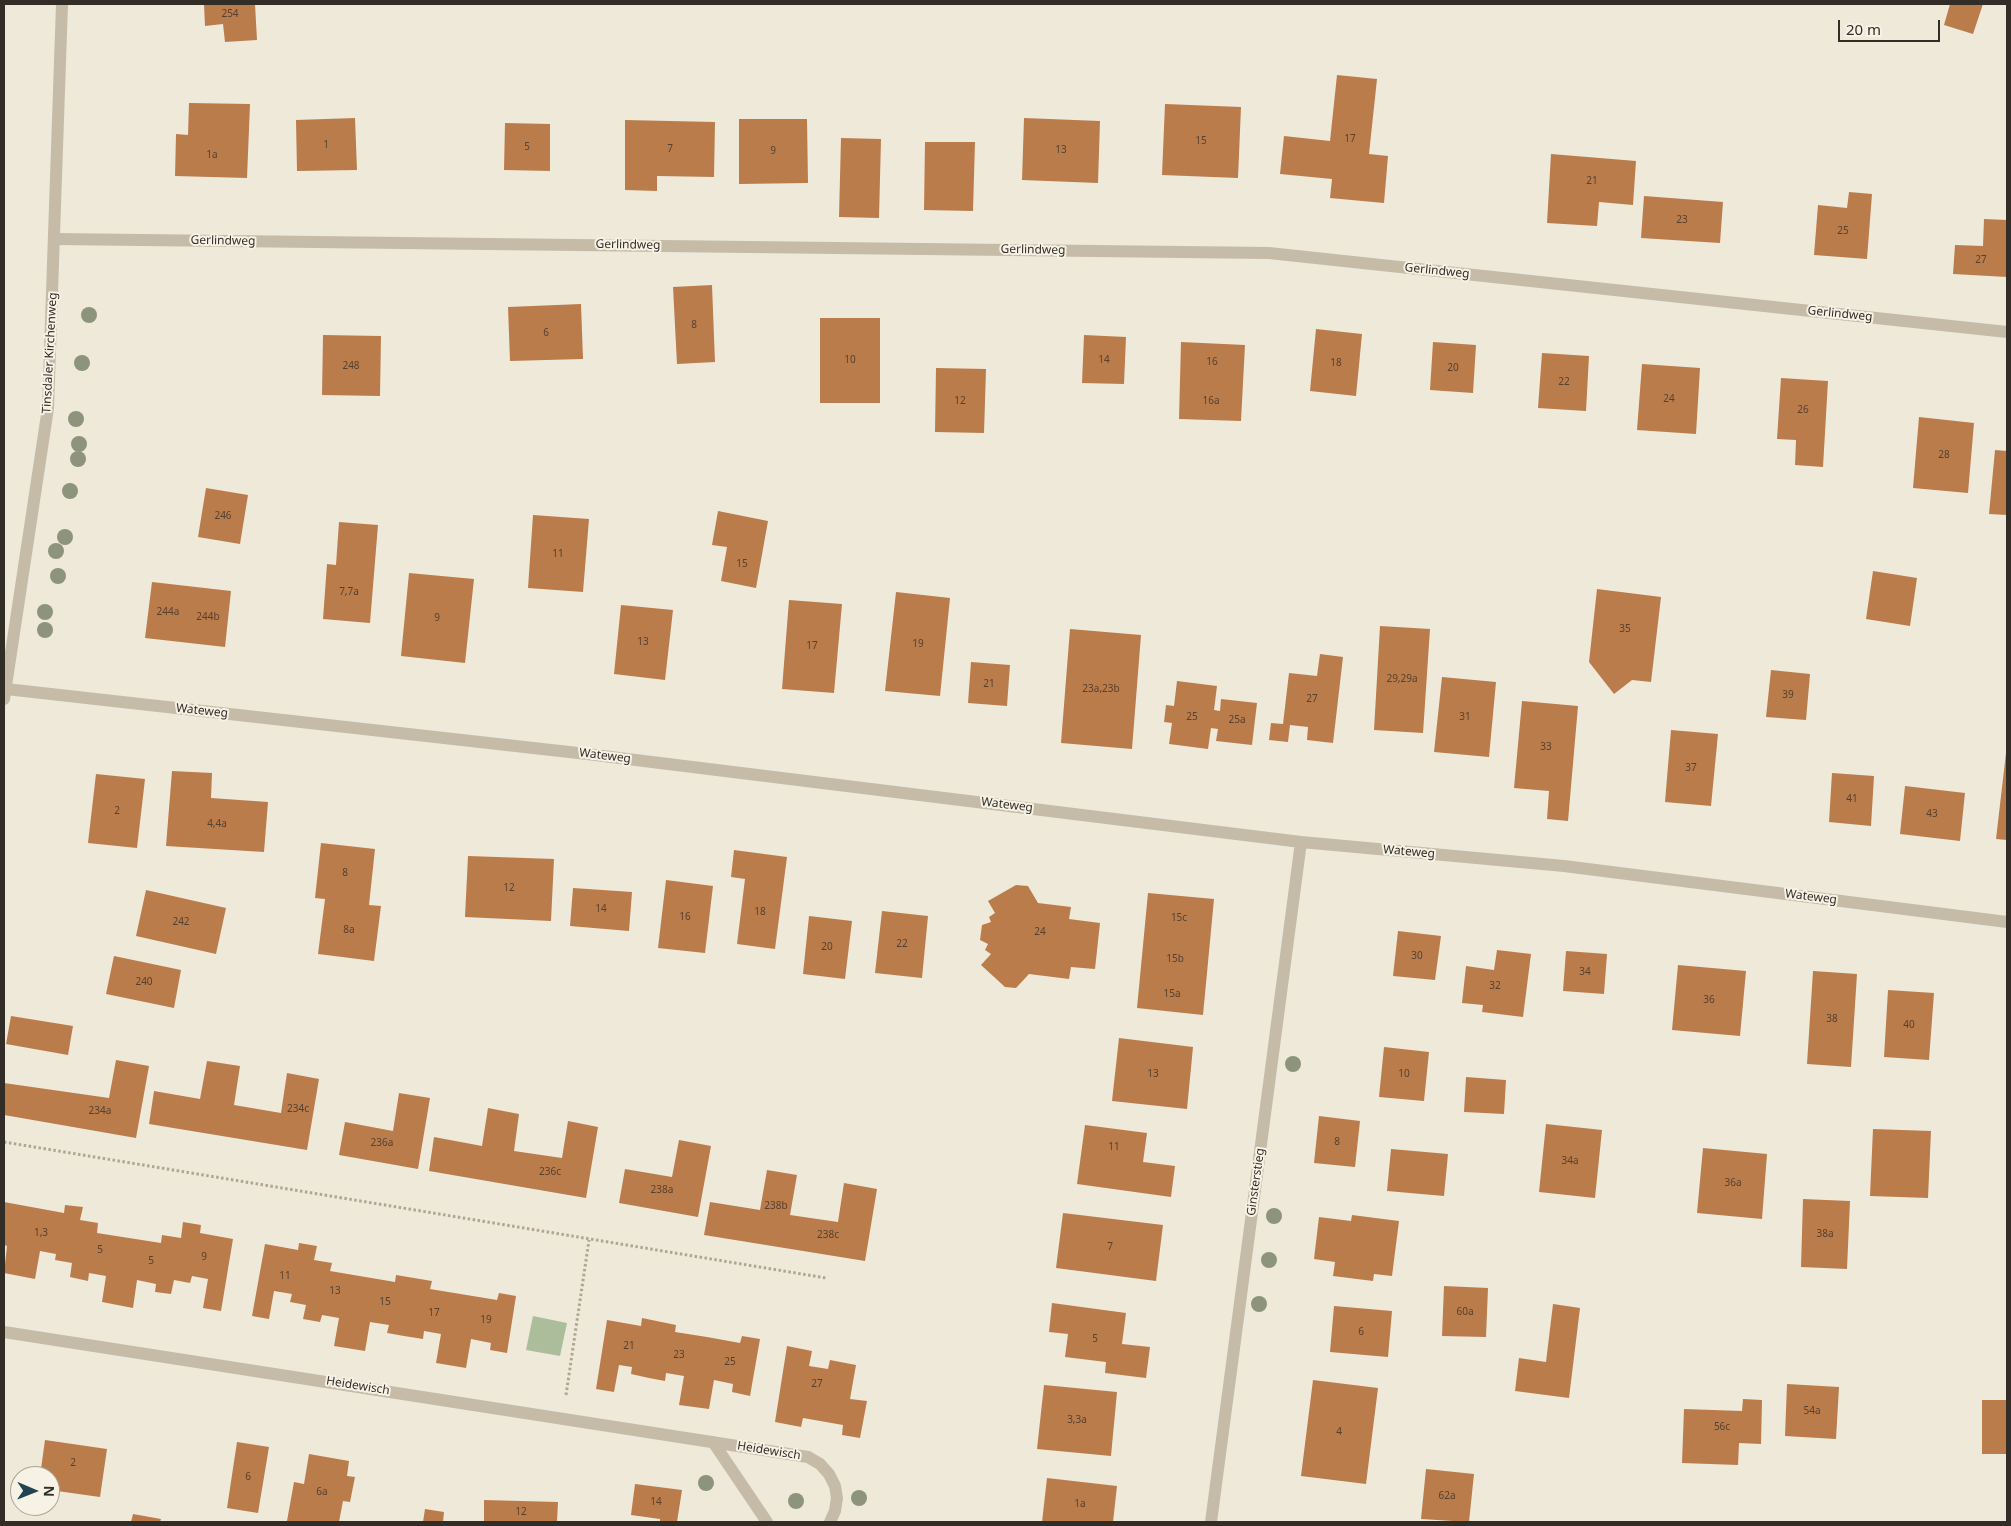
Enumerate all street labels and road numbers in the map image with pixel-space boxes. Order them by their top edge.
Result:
street label: Gerlindweg [190,233,256,249]
street label: Gerlindweg [595,237,661,253]
street label: Gerlindweg [1000,242,1066,258]
street label: Gerlindweg [1404,260,1470,282]
street label: Tinsdaler Kirchenweg [40,292,60,414]
street label: Gerlindweg [1807,303,1873,325]
street label: Wateweg [175,701,229,721]
street label: Wateweg [578,746,632,766]
street label: Wateweg [980,795,1034,815]
street label: Wateweg [1382,843,1436,861]
street label: Wateweg [1784,887,1838,907]
street label: Ginsterstieg [1244,1147,1268,1217]
street label: Heidewisch [325,1374,391,1398]
street label: Heidewisch [736,1439,802,1463]

